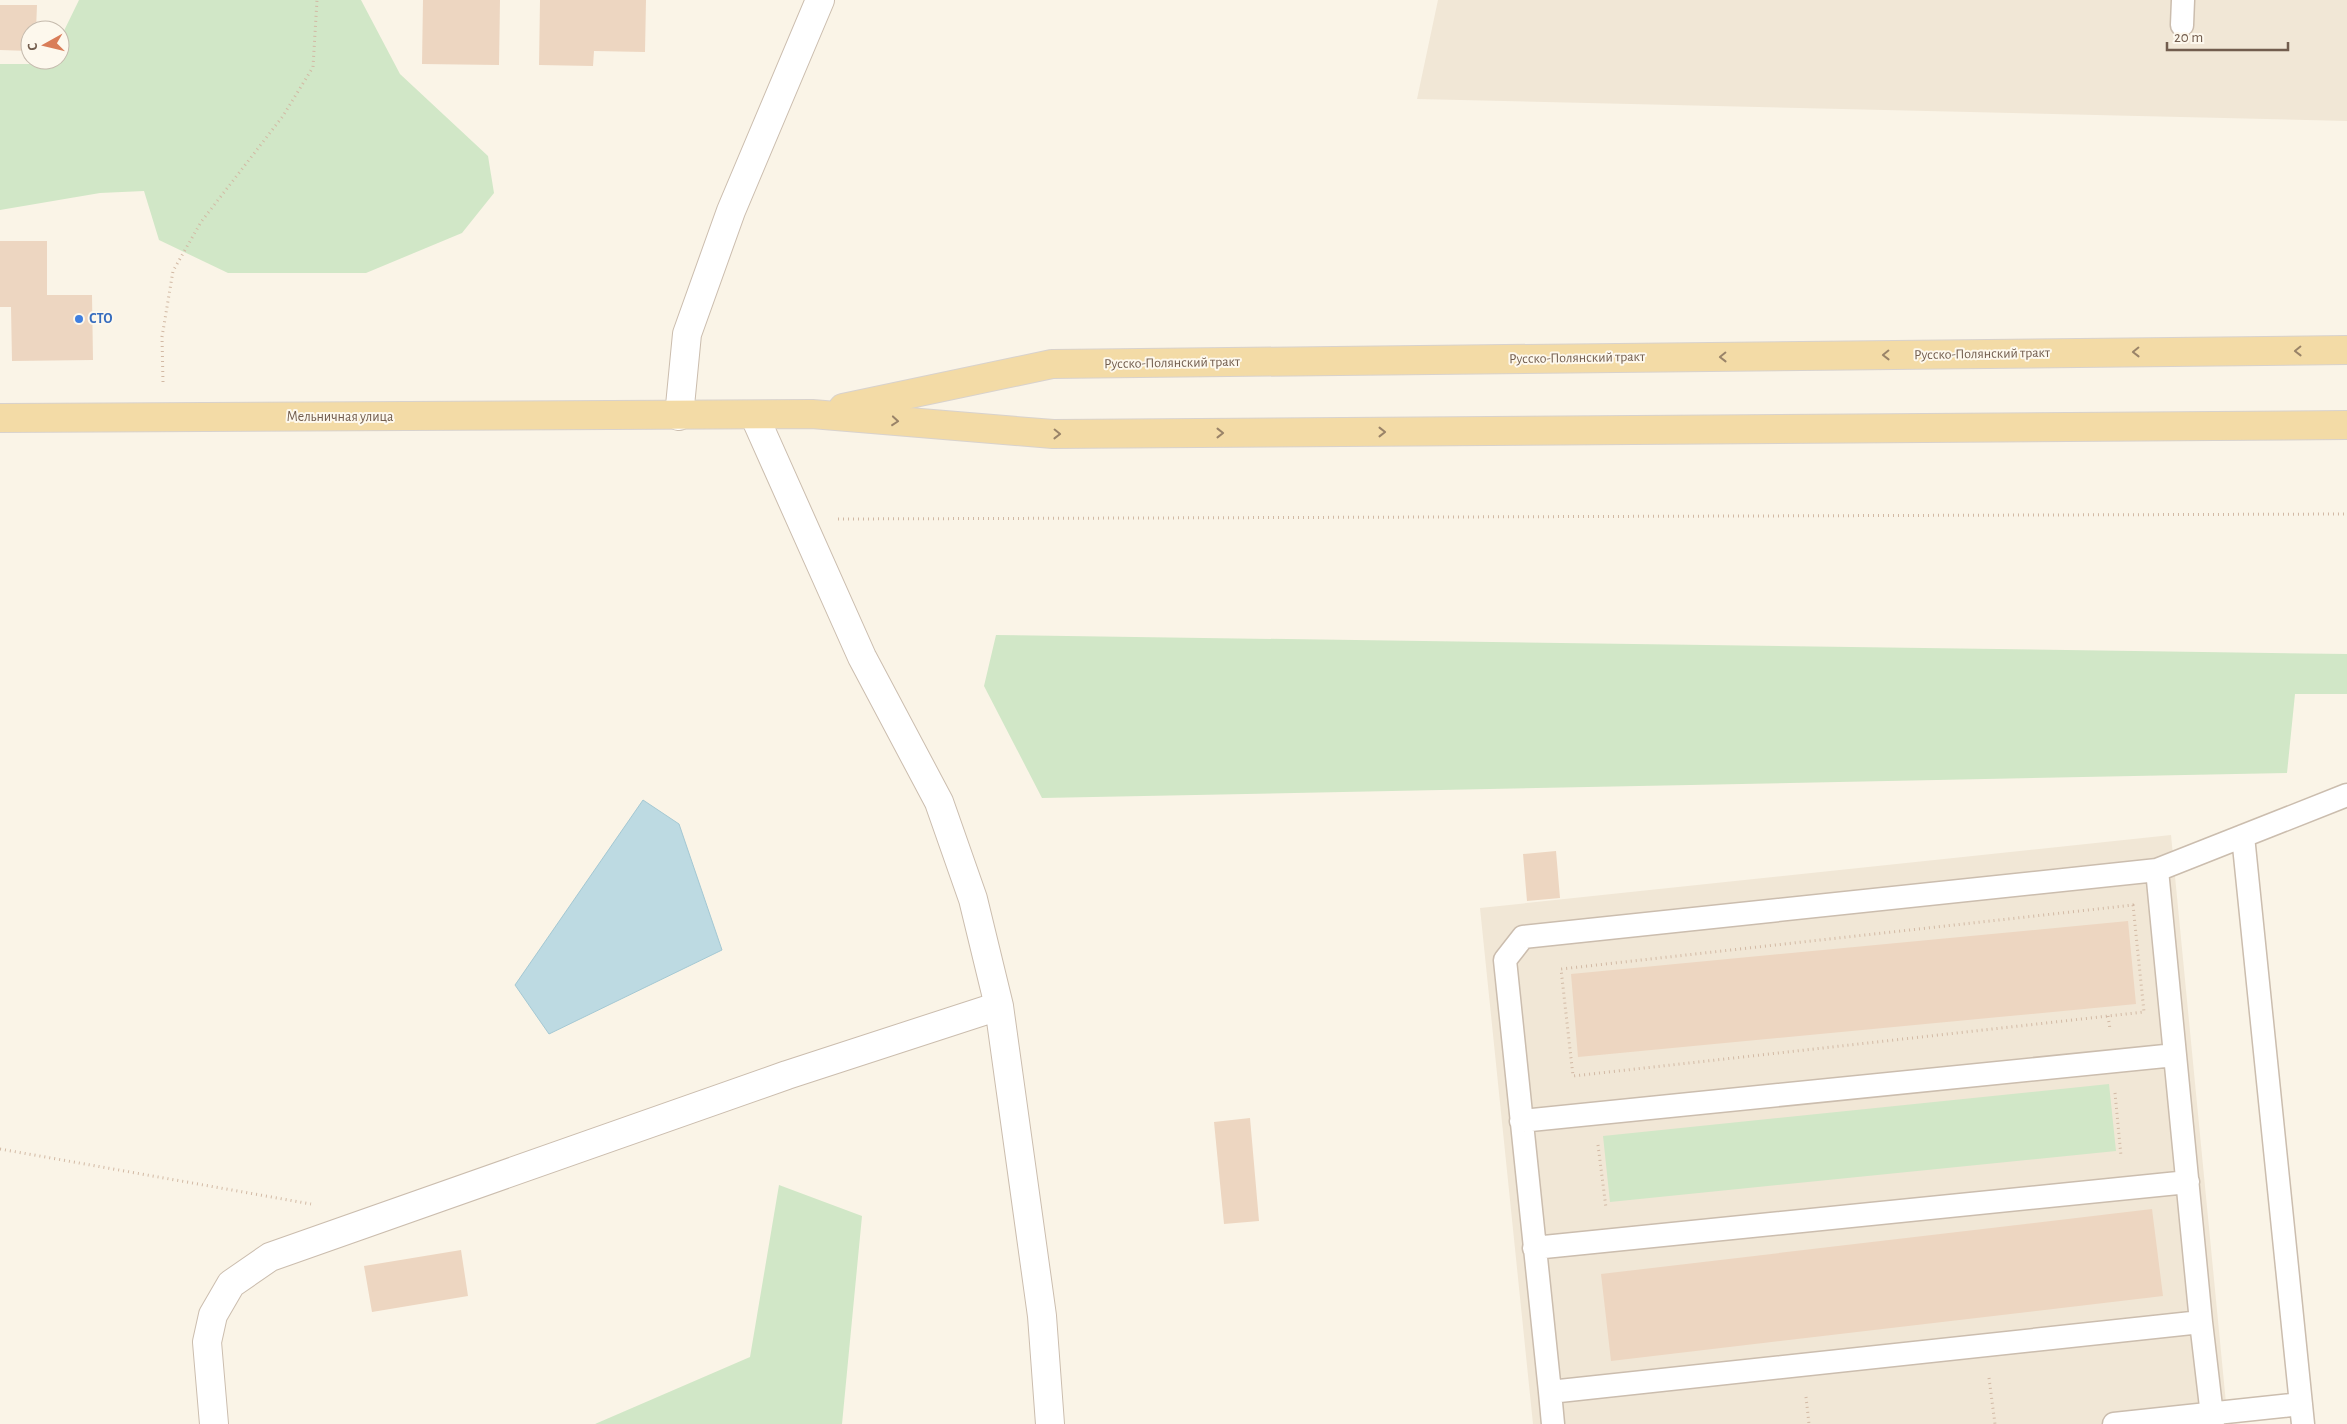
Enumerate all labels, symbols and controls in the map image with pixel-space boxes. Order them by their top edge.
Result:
north arrow [20,20,70,70]
scale bar [2167,20,2288,52]
text: 20 m [2174,30,2203,45]
text: С [26,42,41,51]
place label: СТО [89,312,113,326]
marker: СТО [73,313,85,325]
one-way arrow [2294,345,2302,356]
street label: Русско-Полянский тракт [1914,346,2051,362]
one-way arrow [2132,347,2140,357]
street label: Русско-Полянский тракт [1509,350,1646,366]
one-way arrow [1882,350,1890,360]
one-way arrow [1719,352,1727,362]
street label: Русско-Полянский тракт [1104,355,1241,371]
street label: Мельничная улица [287,410,394,424]
one-way arrow [892,415,900,426]
one-way arrow [1379,427,1387,437]
one-way arrow [1216,428,1224,438]
one-way arrow [1054,429,1062,439]

